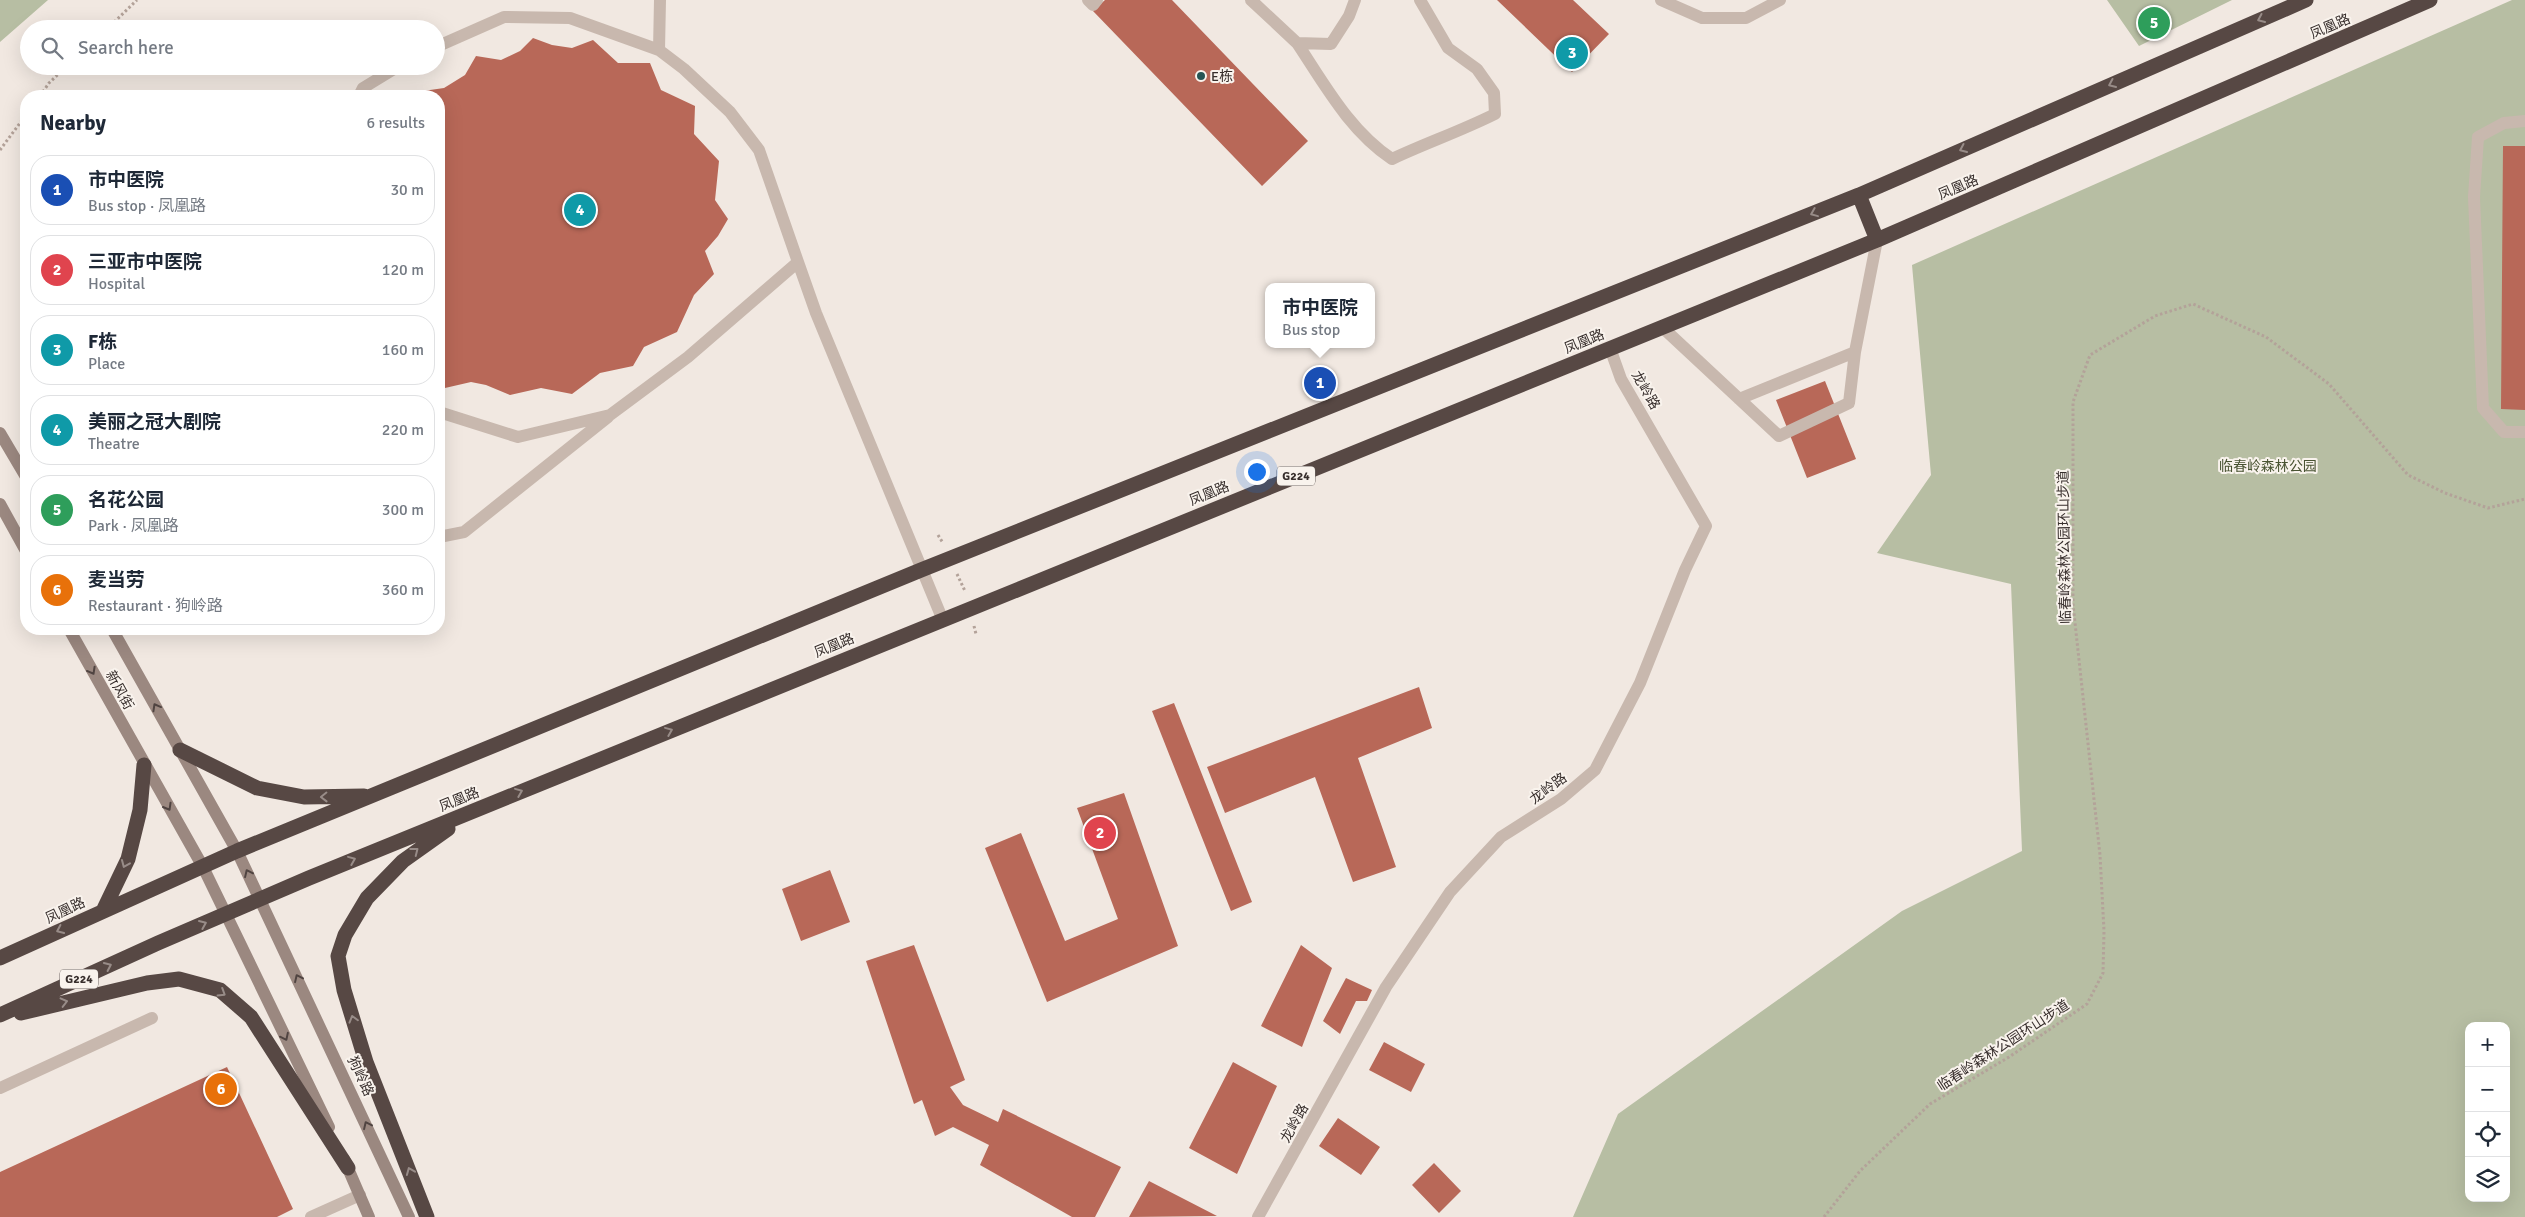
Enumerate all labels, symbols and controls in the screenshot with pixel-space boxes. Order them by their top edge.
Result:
pin: 5 [2138,4,2170,42]
street label: 凤凰路 [2308,10,2353,42]
one-way arrow [2257,13,2266,24]
search box [20,20,445,75]
icon: search [38,34,66,62]
pin: 3 [1556,34,1588,72]
text: Search here [78,36,174,60]
place label: E栋 [1211,68,1233,85]
marker: E栋 [1195,70,1207,82]
one-way arrow [2108,78,2117,89]
text: Nearby [40,110,106,136]
text: 6 results [366,113,425,133]
one-way arrow [1959,143,1968,154]
text: 市中医院 [88,168,164,192]
street label: 凤凰路 [1936,171,1981,203]
text: 1 [53,180,61,200]
text: 30 m [390,180,424,200]
pin: 4 [564,191,596,229]
text: Bus stop · 凤凰路 [88,196,206,216]
one-way arrow [1810,207,1819,217]
text: 三亚市中医院 [88,250,202,274]
text: 2 [53,260,61,280]
text: 120 m [382,260,424,280]
text: Hospital [88,274,145,294]
popup [1265,283,1375,348]
text: 市中医院 [1282,296,1358,320]
text: Bus stop [1282,320,1340,340]
street label: 凤凰路 [1562,326,1607,357]
text: F栋 [88,330,117,354]
text: 3 [53,340,61,360]
text: 160 m [382,340,424,360]
text: Place [88,354,125,374]
pin: 1 [1304,364,1336,402]
street label: 龙岭路 [1628,368,1663,413]
text: 美丽之冠大剧院 [88,410,221,434]
text: 4 [53,420,61,440]
text: 220 m [382,420,424,440]
text: Theatre [88,434,140,454]
park label: 临春岭森林公园 [2219,458,2317,475]
your location [1244,459,1270,485]
road number: G224 [1277,466,1315,486]
street label: 临春岭森林公园环山步道 [2055,470,2074,624]
street label: 凤凰路 [1187,478,1232,509]
text: 名花公园 [88,488,164,512]
text: 5 [53,500,61,520]
text: 300 m [382,500,424,520]
text: Park · 凤凰路 [88,516,179,536]
text: 麦当劳 [88,568,145,592]
text: 6 [53,580,61,600]
text: 360 m [382,580,424,600]
text: Restaurant · 狗岭路 [88,596,223,616]
street label: 凤凰路 [812,630,857,661]
one-way arrow [86,666,96,675]
street label: 新风街 [102,668,137,713]
one-way arrow [152,703,162,712]
one-way arrow [664,726,673,737]
street label: 龙岭路 [1526,769,1570,808]
street label: 凤凰路 [437,784,482,815]
one-way arrow [514,788,523,799]
one-way arrow [320,792,328,802]
one-way arrow [162,802,172,811]
pin: 2 [1084,814,1116,852]
one-way arrow [410,848,419,857]
one-way arrow [347,856,356,866]
one-way arrow [121,859,132,868]
one-way arrow [244,869,254,878]
street label: 凤凰路 [43,894,88,927]
one-way arrow [198,919,207,930]
one-way arrow [56,924,65,934]
one-way arrow [103,961,112,972]
road number: G224 [60,970,98,989]
one-way arrow [294,974,305,983]
one-way arrow [216,987,225,997]
street label: 临春岭森林公园环山步道 [1934,996,2072,1094]
one-way arrow [60,997,69,1008]
one-way arrow [348,1015,359,1024]
map controls [2465,1022,2510,1202]
button: + [2465,1022,2510,1067]
one-way arrow [279,1032,289,1041]
street label: 狗岭路 [344,1054,377,1099]
button: − [2465,1067,2510,1112]
pin: 6 [205,1070,237,1108]
street label: 龙岭路 [1277,1101,1312,1146]
button: locate [2465,1112,2510,1157]
one-way arrow [363,1121,373,1130]
button: layers [2465,1157,2510,1202]
one-way arrow [405,1168,415,1176]

